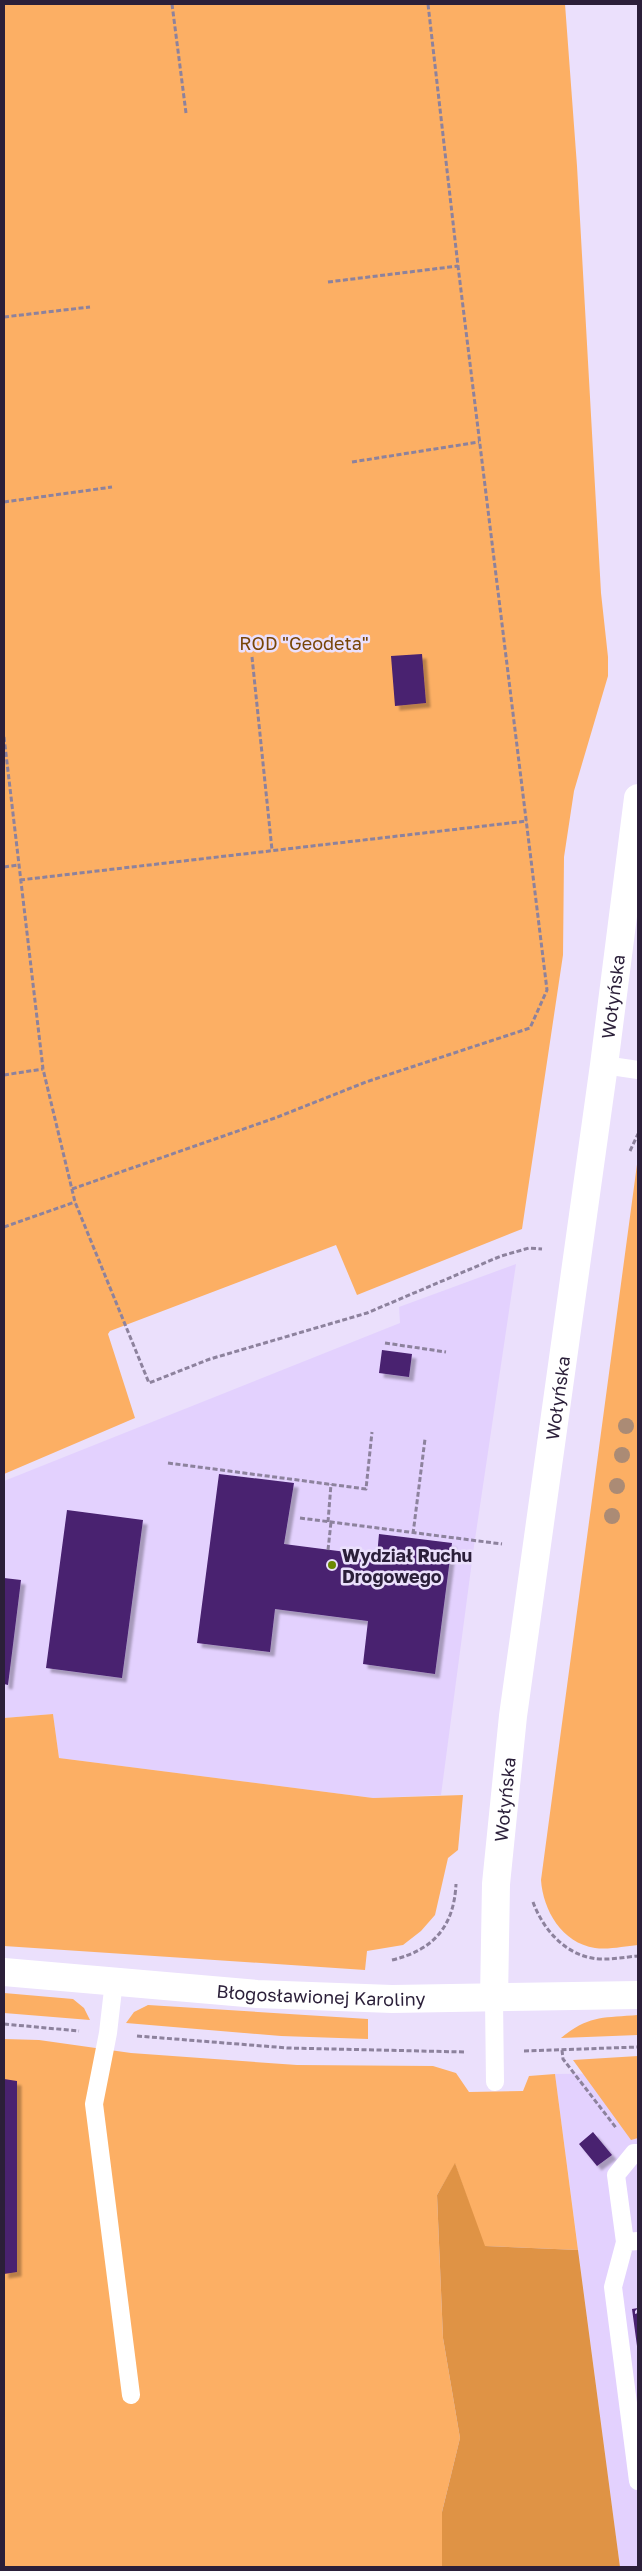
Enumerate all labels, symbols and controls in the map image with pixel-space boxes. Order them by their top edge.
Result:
park label: ROD "Geodeta" [239,632,369,654]
street label: Wołyńska [596,953,629,1040]
street label: Wołyńska [541,1354,574,1442]
place label: Wydział Ruchu Drogowego [342,1544,472,1587]
marker: Wydział Ruchu Drogowego [326,1559,338,1571]
street label: Wołyńska [489,1756,520,1843]
street label: Błogosławionej Karoliny [216,1980,426,2010]

